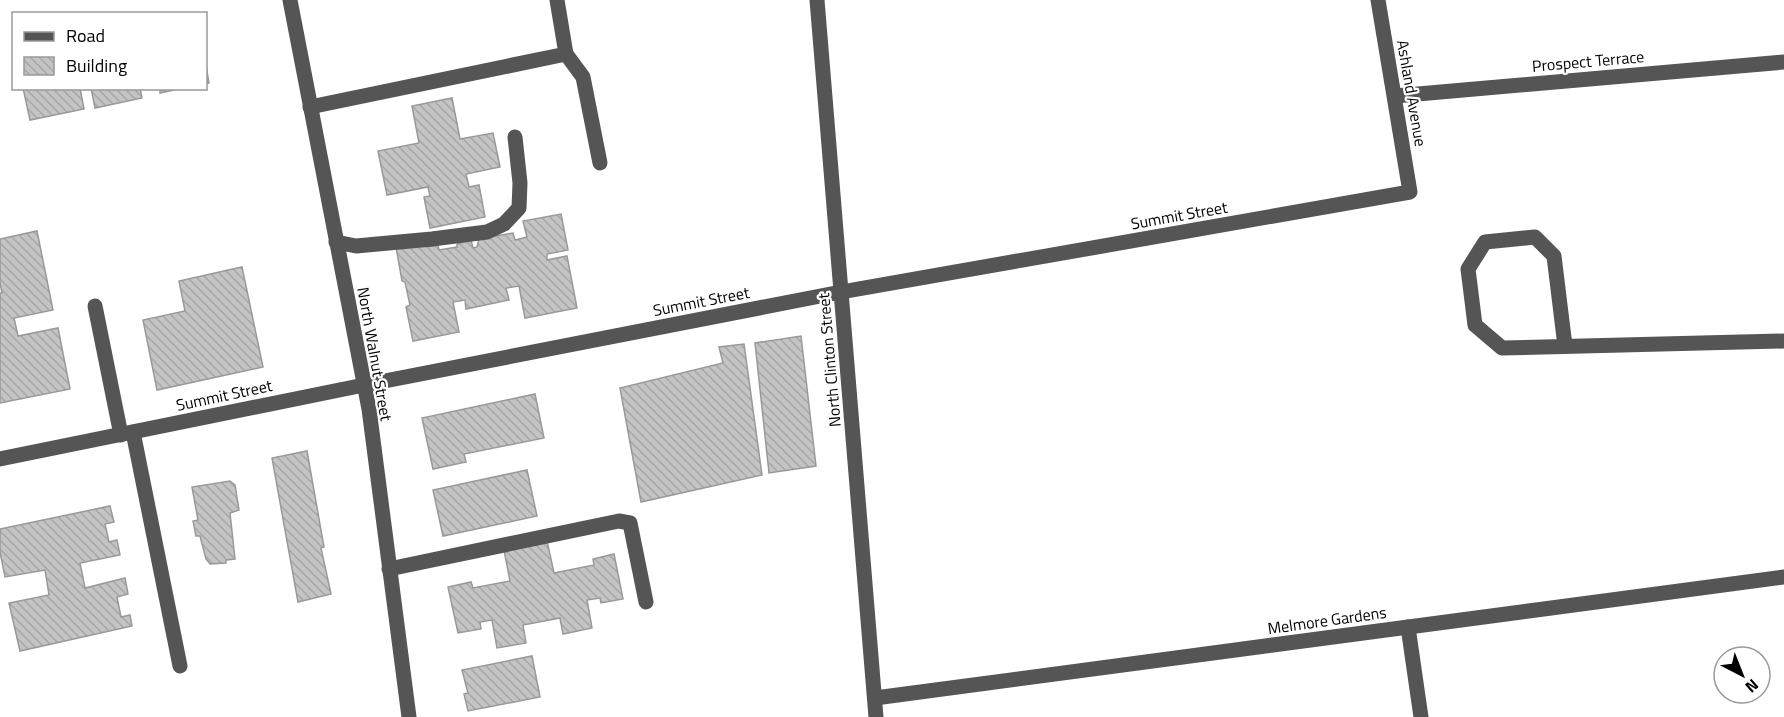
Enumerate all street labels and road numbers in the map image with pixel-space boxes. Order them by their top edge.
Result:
street label: Ashland Avenue [1391,38,1433,148]
street label: Prospect Terrace [1531,44,1645,78]
street label: Summit Street [1129,195,1230,235]
street label: Summit Street [651,280,752,322]
street label: North Walnut Street [351,285,399,423]
street label: North Clinton Street [811,292,847,428]
street label: Summit Street [174,373,275,417]
street label: Melmore Gardens [1266,600,1388,640]

